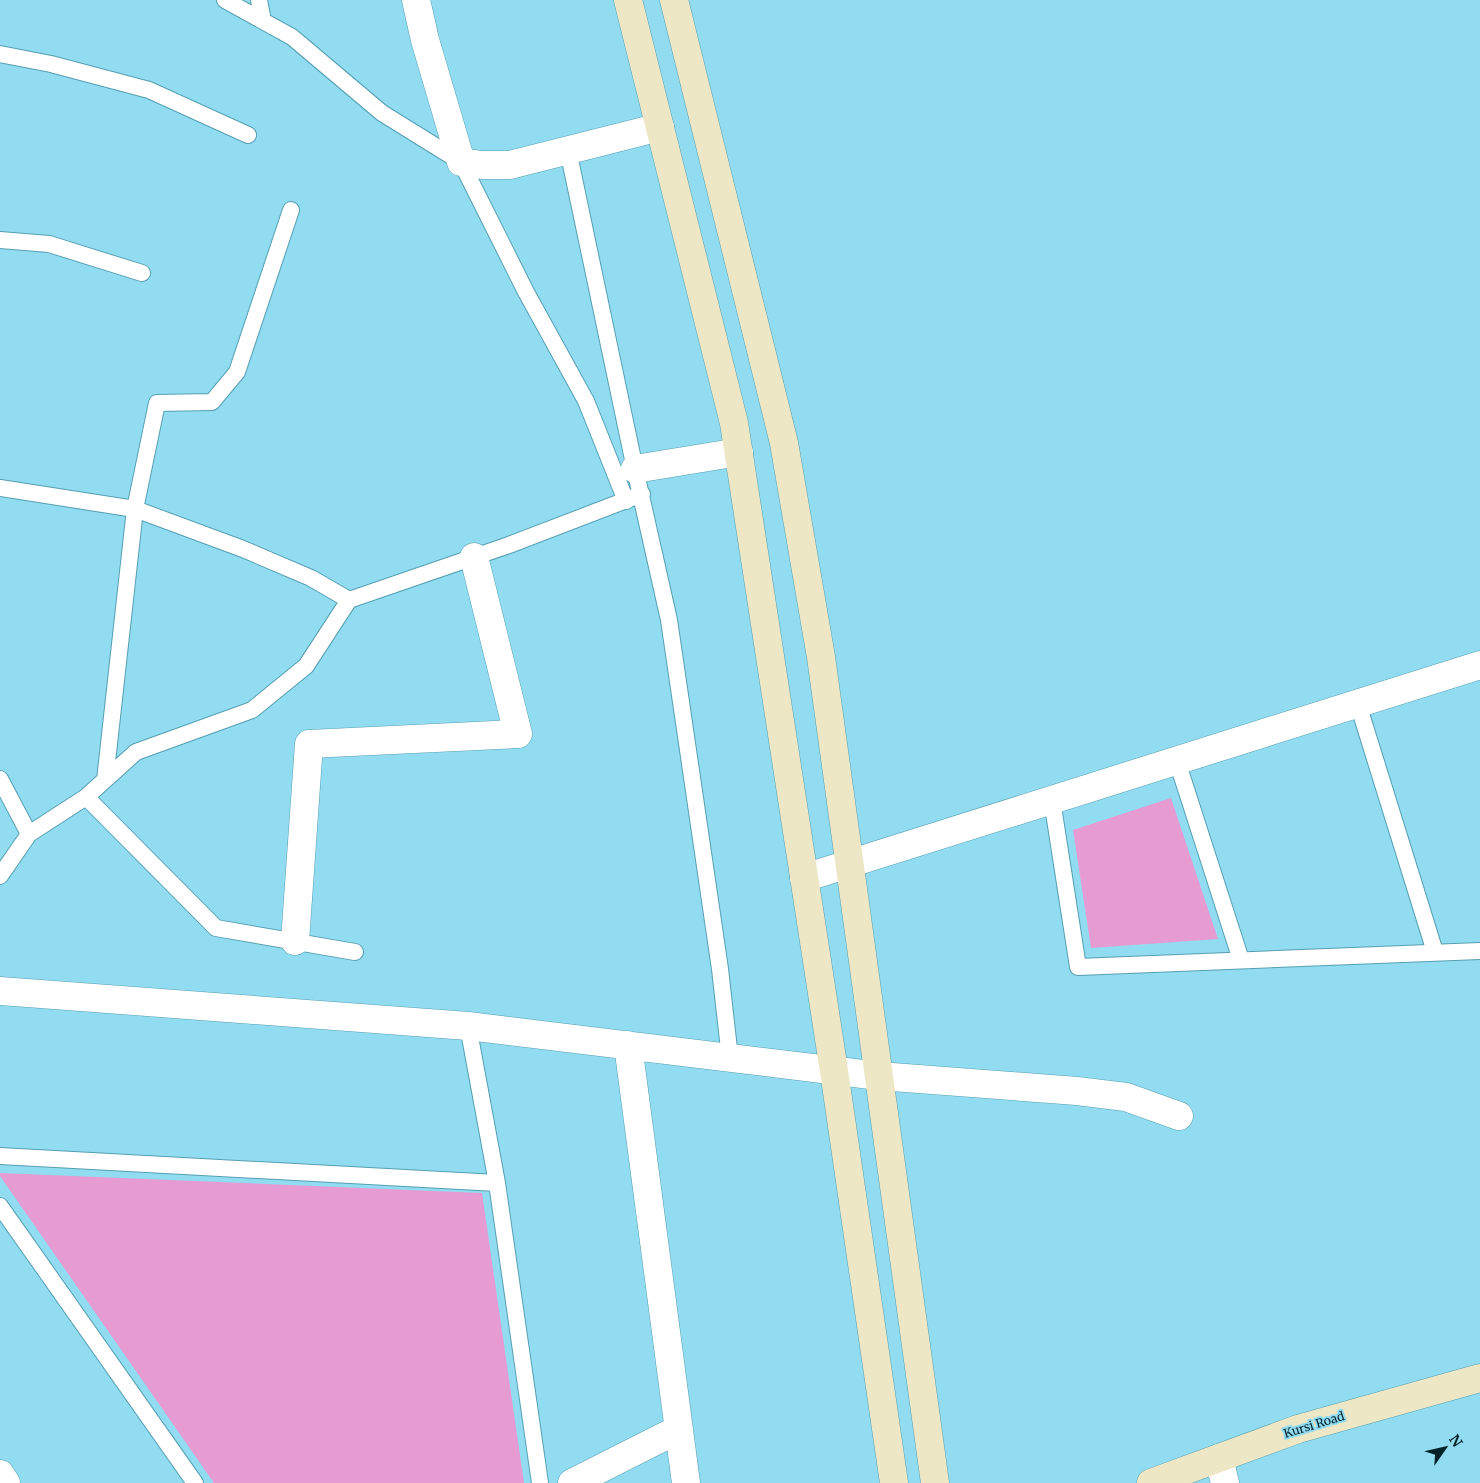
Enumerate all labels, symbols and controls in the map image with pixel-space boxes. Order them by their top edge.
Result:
street label: Kursi Road [1282,1408,1346,1441]
north arrow [1420,1423,1470,1473]
text: N [1445,1431,1466,1450]

